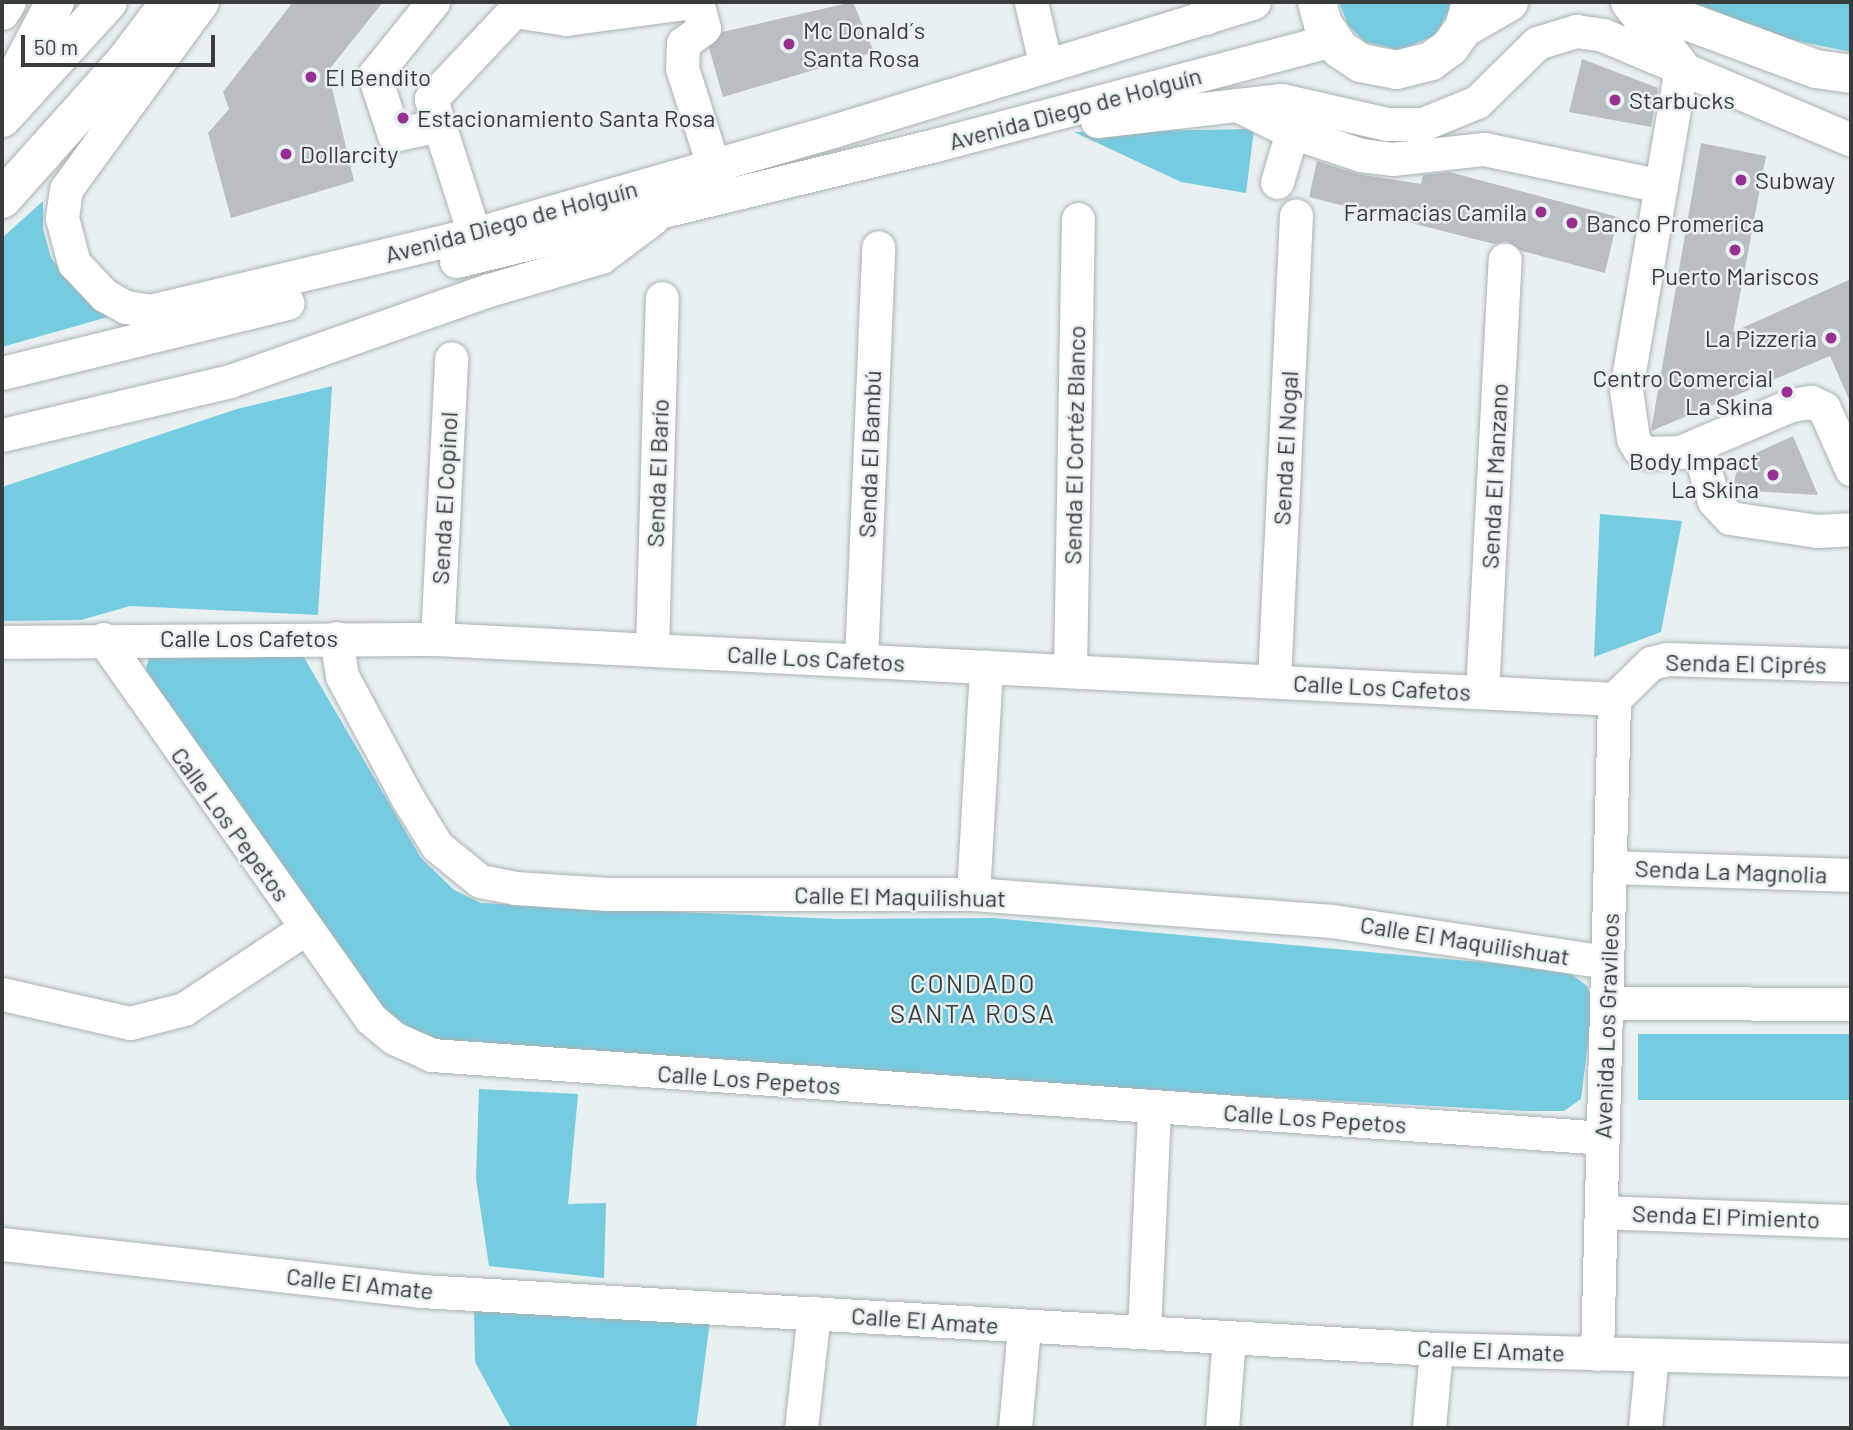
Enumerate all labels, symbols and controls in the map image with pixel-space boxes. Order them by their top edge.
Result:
place label: Mc Donald´s Santa Rosa [803,16,925,72]
scale bar [24,21,219,65]
text: 50 m [34,34,78,59]
marker: Mc Donald´s Santa Rosa [781,36,797,52]
street label: Avenida Diego de Holguín [946,60,1204,156]
place label: El Bendito [325,63,431,91]
marker: El Bendito [303,69,319,85]
place label: Starbucks [1629,86,1735,114]
marker: Starbucks [1607,92,1623,108]
place label: Estacionamiento Santa Rosa [417,104,715,132]
marker: Estacionamiento Santa Rosa [395,110,411,126]
place label: Dollarcity [300,140,398,168]
marker: Dollarcity [278,146,294,162]
place label: Subway [1755,166,1835,194]
marker: Subway [1733,172,1749,188]
street label: Avenida Diego de Holguín [382,173,640,269]
place label: Farmacias Camila [1343,198,1527,226]
marker: Farmacias Camila [1533,204,1549,220]
place label: Banco Promerica [1586,209,1764,237]
marker: Banco Promerica [1564,215,1580,231]
marker: Puerto Mariscos [1727,242,1743,258]
place label: Puerto Mariscos [1651,262,1819,290]
place label: La Pizzeria [1705,324,1817,352]
street label: Senda El Cortéz Blanco [1058,325,1090,565]
marker: La Pizzeria [1823,330,1839,346]
place label: Centro Comercial La Skina [1592,364,1773,420]
street label: Senda El Bambú [852,370,886,538]
street label: Senda El Nogal [1267,370,1303,526]
street label: Senda El Manzano [1475,383,1513,569]
marker: Centro Comercial La Skina [1779,384,1795,400]
street label: Senda El Barío [640,398,674,548]
street label: Senda El Copinol [425,411,463,585]
place label: Body Impact La Skina [1629,447,1759,503]
marker: Body Impact La Skina [1765,467,1781,483]
street label: Calle Los Cafetos [160,624,338,652]
street label: Calle Los Cafetos [726,639,906,677]
street label: Senda El Ciprés [1665,647,1827,679]
street label: Calle Los Cafetos [1292,668,1472,706]
street label: Calle Los Pepetos [165,741,297,907]
street label: Senda La Magnolia [1634,853,1828,889]
street label: Calle El Maquilishuat [794,880,1006,912]
street label: Calle El Maquilishuat [1358,909,1572,971]
street label: Avenida Los Gravileos [1588,913,1624,1139]
district label: CONDADO SANTA ROSA [891,967,1055,1028]
street label: Calle Los Pepetos [656,1058,842,1100]
street label: Calle Los Pepetos [1222,1097,1408,1139]
street label: Senda El Pimiento [1632,1198,1820,1234]
street label: Calle El Amate [285,1261,435,1305]
street label: Calle El Amate [850,1300,1000,1340]
street label: Calle El Amate [1417,1333,1565,1367]

